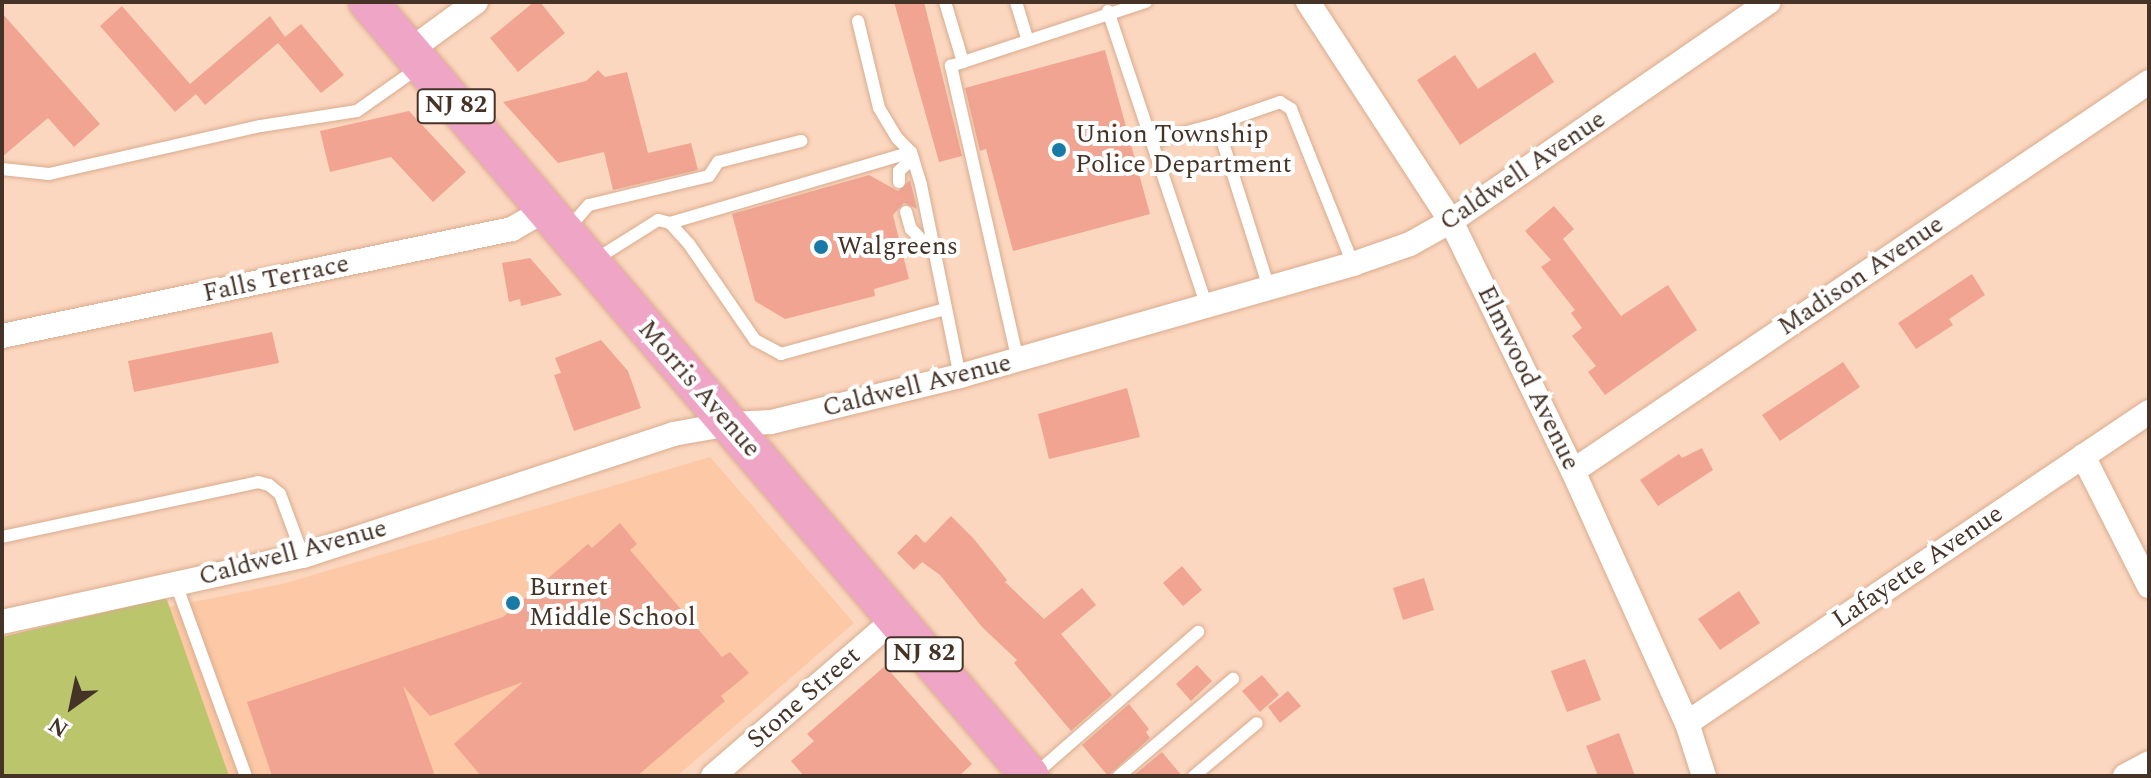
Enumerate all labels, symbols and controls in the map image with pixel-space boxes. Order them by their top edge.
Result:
road number: NJ 82 [416,86,496,126]
street label: Caldwell Avenue [1434,104,1612,238]
place label: Union Township Police Department [1075,119,1292,180]
marker: Union Township Police Department [1050,141,1068,159]
street label: Madison Avenue [1772,209,1950,343]
place label: Walgreens [837,231,958,263]
marker: Walgreens [812,238,830,256]
street label: Falls Terrace [200,248,352,310]
street label: Elmwood Avenue [1470,281,1586,475]
street label: Morris Avenue [631,314,767,464]
street label: Caldwell Avenue [819,347,1015,425]
street label: Lafayette Avenue [1827,498,2009,636]
street label: Caldwell Avenue [196,513,390,593]
place label: Burnet Middle School [529,572,696,634]
marker: Burnet Middle School [504,594,522,612]
road number: NJ 82 [884,634,964,674]
street label: Stone Street [741,640,867,756]
north arrow [32,666,112,746]
text: N [42,708,75,745]

